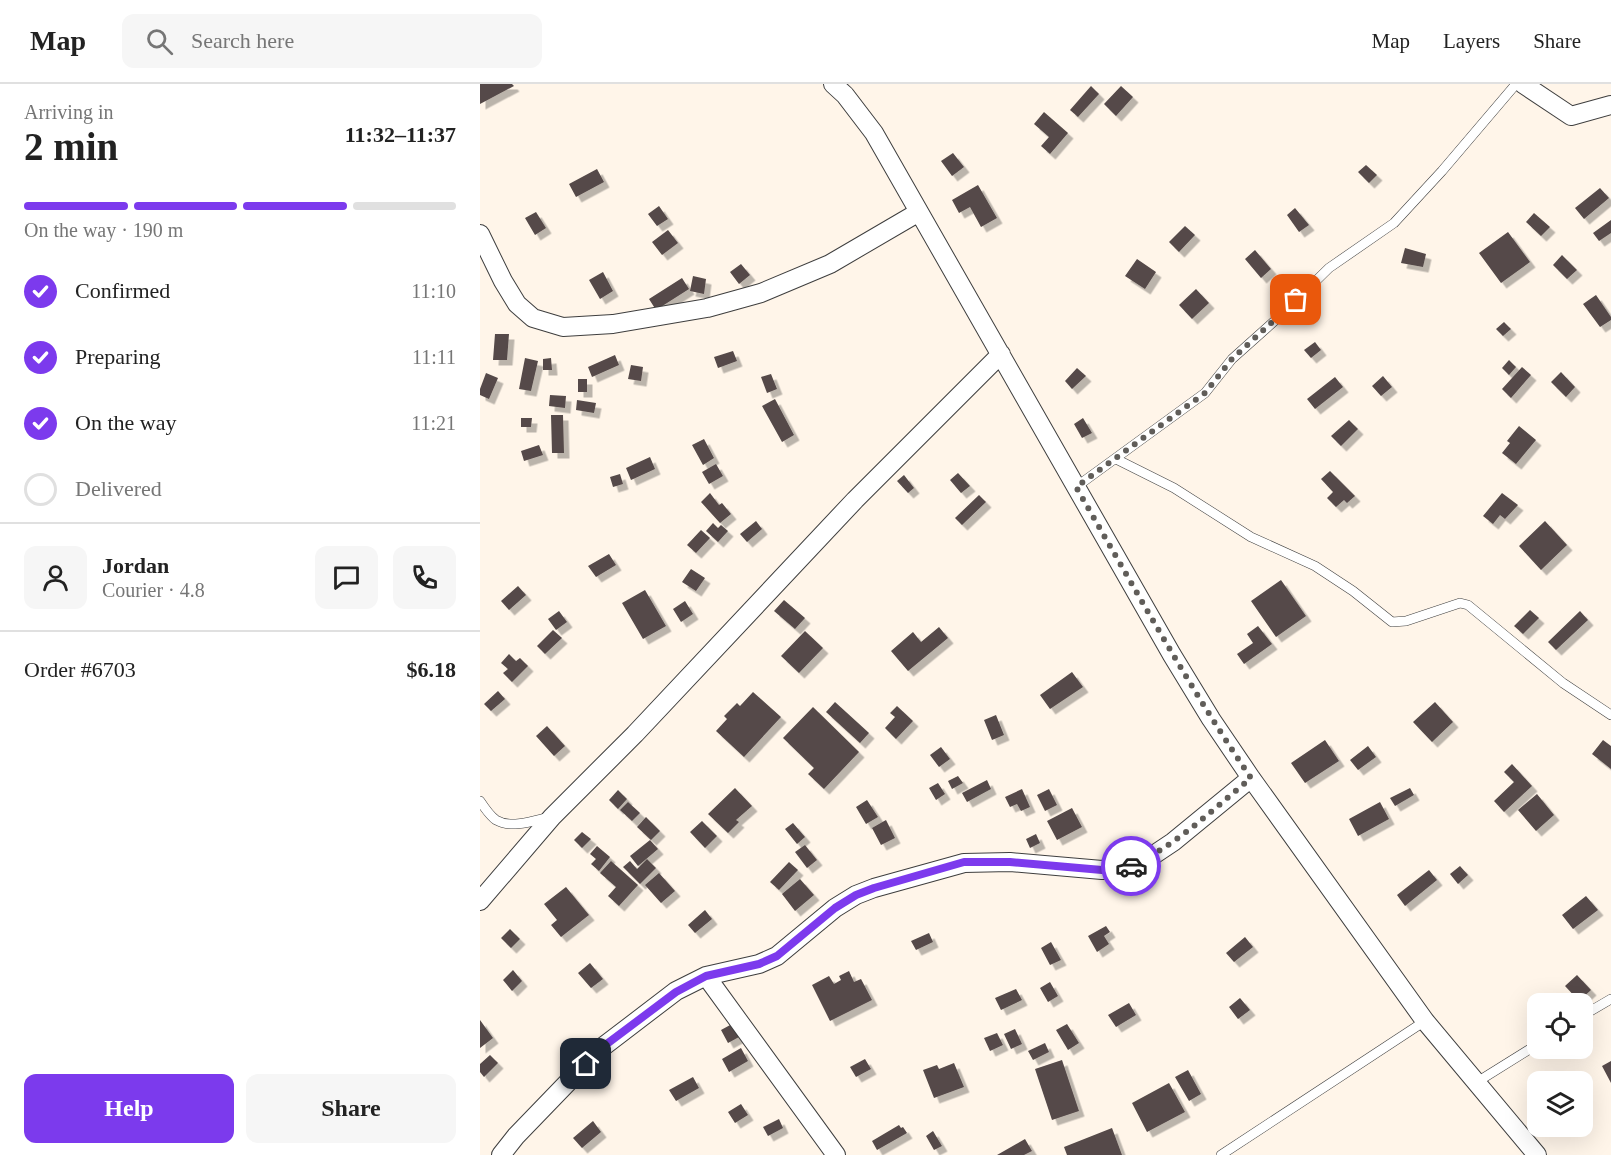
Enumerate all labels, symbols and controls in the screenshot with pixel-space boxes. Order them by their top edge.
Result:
search box [122,14,542,68]
text: Map [30,25,86,56]
icon: search [143,25,176,58]
text: Search here [191,28,294,53]
text: Map [1372,29,1410,53]
text: Layers [1443,29,1500,53]
text: Share [1533,29,1581,53]
text: Arriving in [24,101,113,123]
text: 11:32–11:37 [345,122,456,147]
text: 2 min [24,125,118,168]
text: On the way · 190 m [24,219,183,241]
pin [1270,274,1321,325]
icon: check [24,275,57,308]
text: Confirmed [75,278,170,303]
text: 11:10 [411,280,456,302]
icon: bag [1279,283,1312,316]
icon: check [24,341,57,374]
text: Preparing [75,344,161,369]
text: 11:11 [412,346,456,368]
icon: check [24,407,57,440]
text: On the way [75,410,176,435]
text: 11:21 [411,412,456,434]
text: Delivered [75,476,162,501]
button: person [24,546,87,609]
button: chat [315,546,378,609]
button: phone [393,546,456,609]
text: Jordan [102,553,169,578]
text: Courier · 4.8 [102,579,205,601]
text: Order #6703 [24,657,136,682]
text: $6.18 [407,657,456,682]
courier [1101,836,1161,896]
icon: car [1115,850,1148,883]
map controls [1527,993,1593,1137]
button: locate [1527,993,1593,1059]
pin [560,1038,611,1089]
icon: home [569,1047,602,1080]
button: layers [1527,1071,1593,1137]
button: Help [24,1074,234,1143]
button: Share [246,1074,456,1143]

